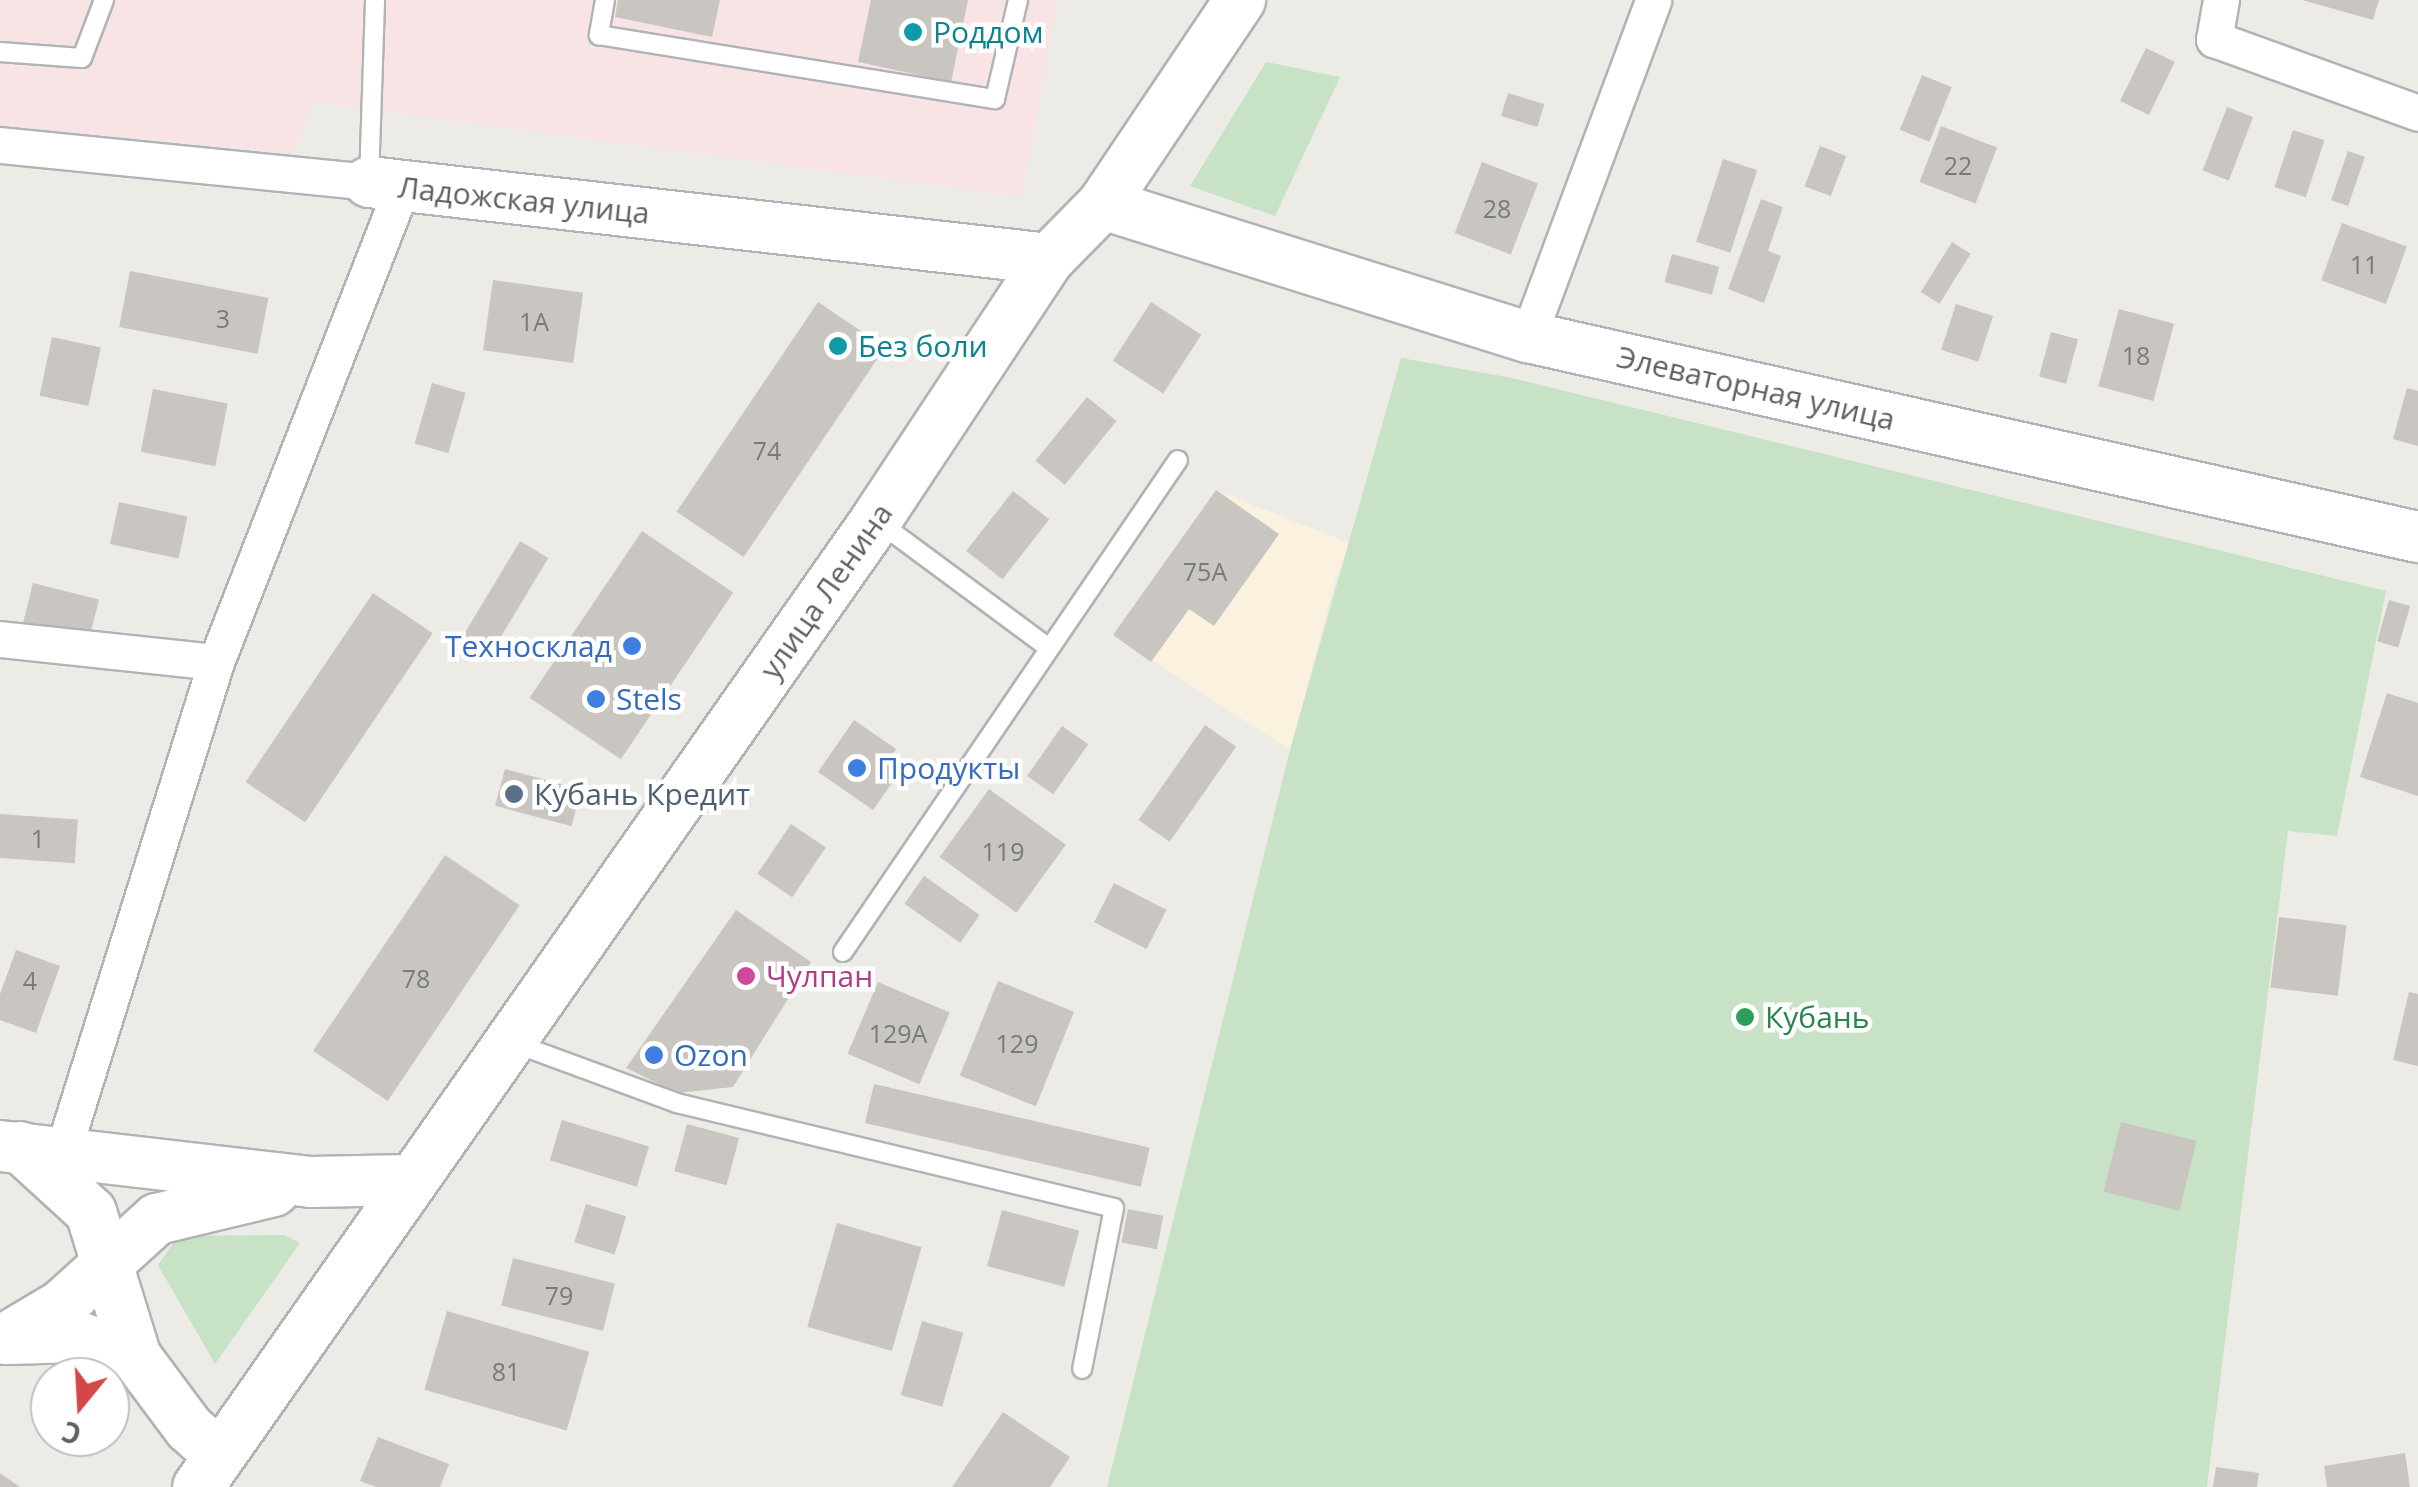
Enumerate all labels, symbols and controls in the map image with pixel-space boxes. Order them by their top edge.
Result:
place label: Роддом [933,14,1044,50]
marker: Роддом [902,21,924,43]
house number: 22 [1944,150,1972,180]
street label: Ладожская улица [396,169,652,231]
house number: 28 [1483,193,1511,223]
house number: 11 [2350,249,2378,279]
house number: 3 [216,303,230,333]
house number: 1А [519,306,549,336]
place label: Без боли [858,328,988,364]
marker: Без боли [827,335,849,357]
street label: Элеваторная улица [1614,339,1898,437]
house number: 18 [2122,340,2150,370]
house number: 74 [753,435,781,465]
street label: улица Ленина [752,496,900,686]
house number: 75А [1183,556,1227,586]
place label: Техносклад [445,628,612,664]
marker: Техносклад [621,635,643,657]
place label: Stels [616,681,682,717]
marker: Stels [585,688,607,710]
place label: Продукты [877,750,1020,786]
marker: Продукты [846,757,868,779]
place label: Кубань Кредит [534,776,750,812]
marker: Кубань Кредит [503,783,525,805]
house number: 1 [31,823,45,853]
house number: 119 [982,836,1024,866]
place label: Чулпан [766,958,873,994]
house number: 78 [402,963,430,993]
house number: 4 [23,965,37,995]
marker: Чулпан [735,965,757,987]
place label: Кубань [1765,999,1870,1035]
marker: Кубань [1734,1006,1756,1028]
house number: 129А [869,1018,927,1048]
house number: 129 [996,1028,1038,1058]
place label: Ozon [674,1037,748,1073]
marker: Ozon [643,1044,665,1066]
house number: 79 [545,1280,573,1310]
house number: 81 [492,1356,520,1386]
north arrow [30,1357,130,1457]
text: С [57,1413,86,1454]

